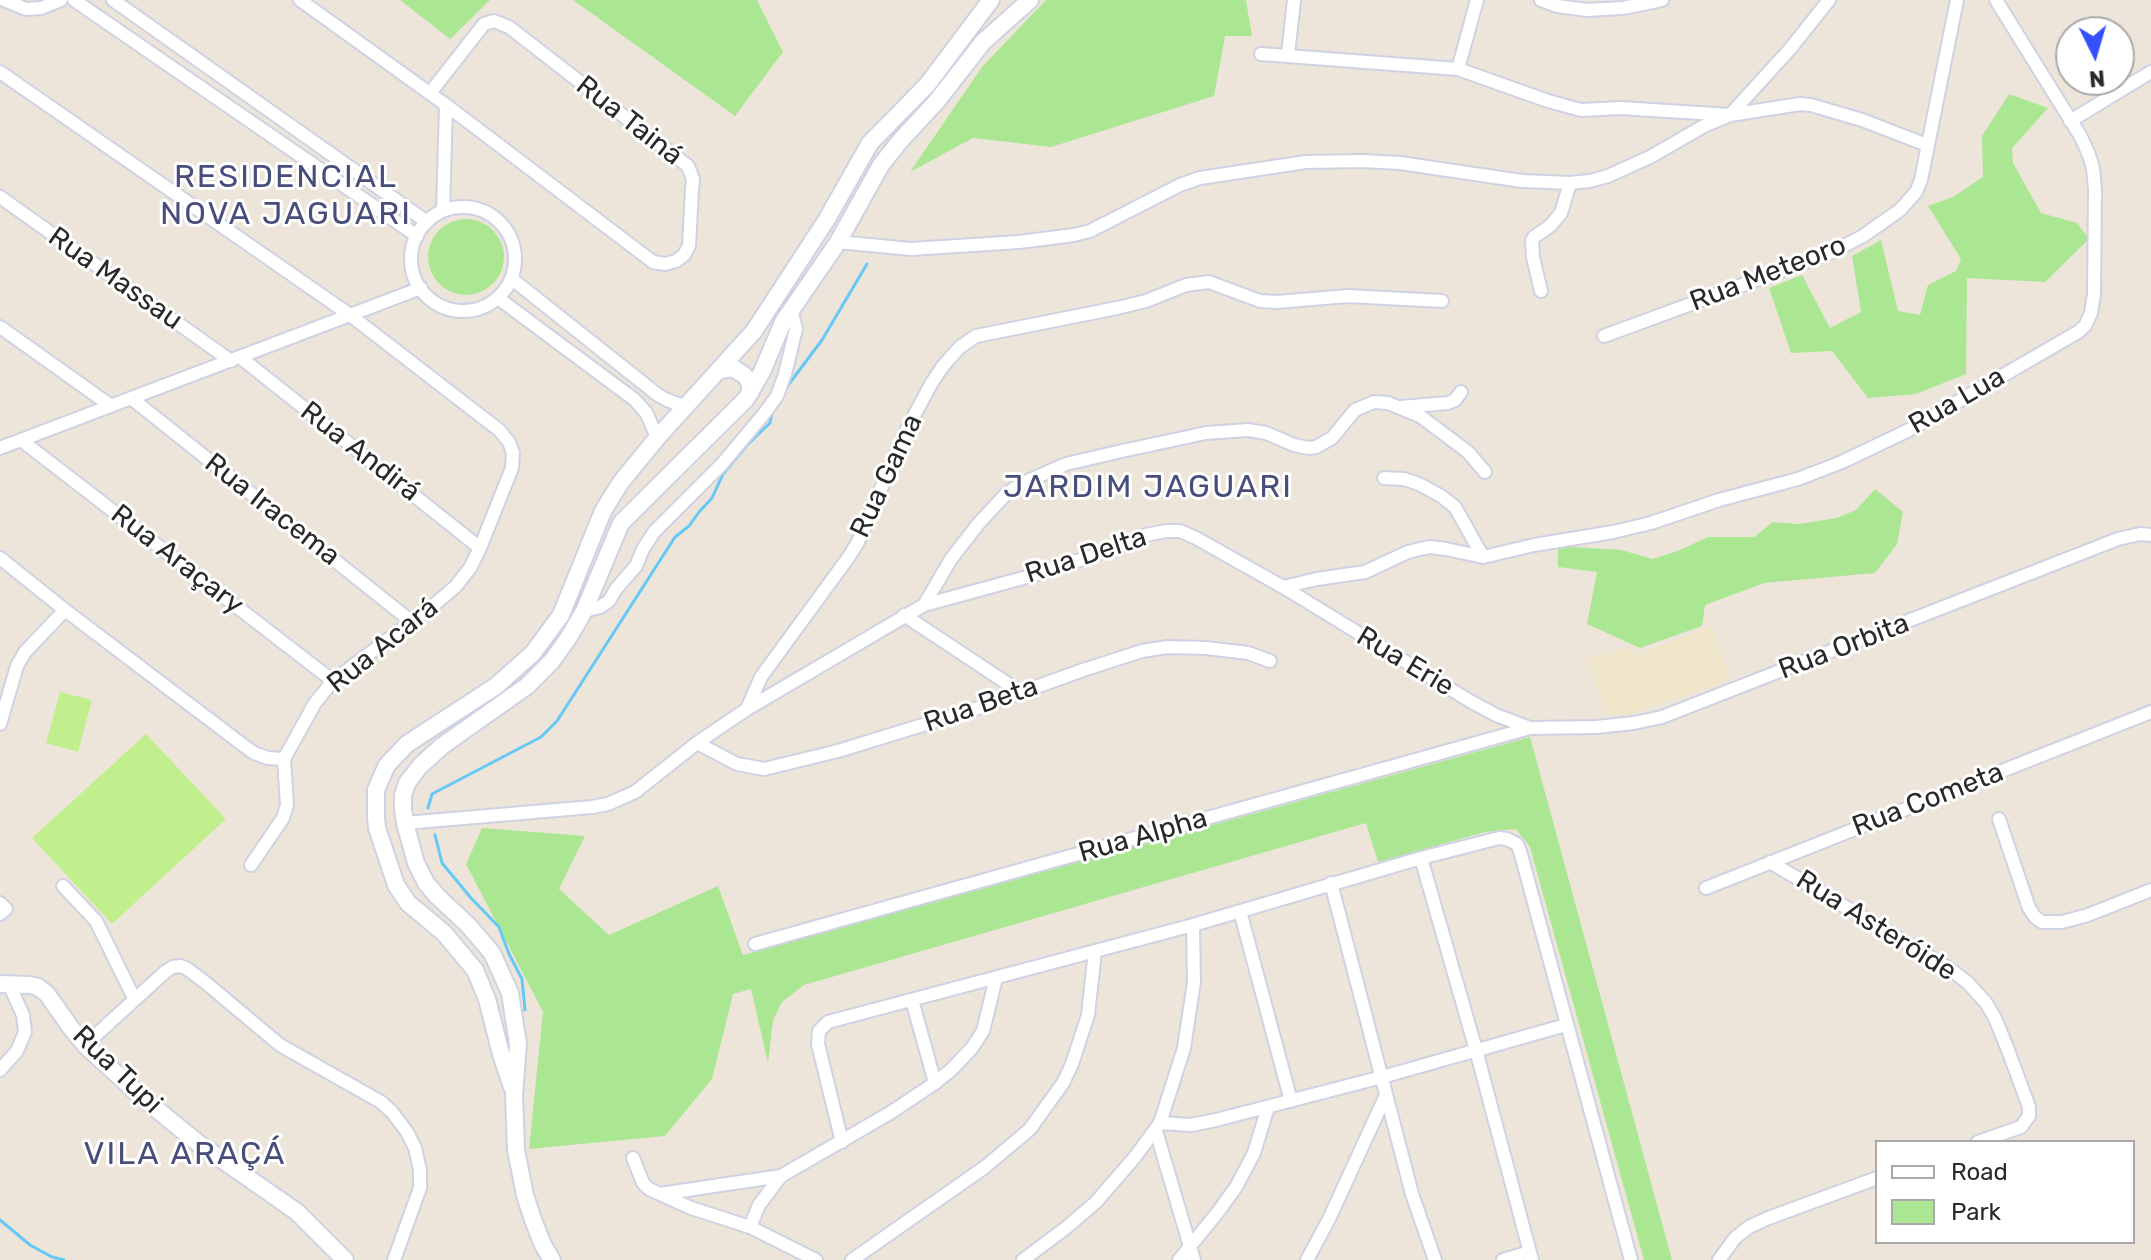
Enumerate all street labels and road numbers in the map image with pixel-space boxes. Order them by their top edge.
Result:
street label: Rua Tainá [569,69,689,173]
street label: Rua Massau [41,220,189,338]
street label: Rua Meteoro [1685,229,1851,319]
street label: Rua Lua [1903,360,2011,442]
street label: Rua Andirá [293,395,427,509]
street label: Rua Gama [844,409,930,543]
street label: Rua Iracema [198,447,346,573]
street label: Rua Araçary [104,498,250,622]
street label: Rua Delta [1021,521,1151,591]
street label: Rua Acará [321,591,445,701]
street label: Rua Orbita [1774,607,1914,687]
street label: Rua Erie [1350,620,1460,704]
street label: Rua Beta [920,670,1042,740]
street label: Rua Cometa [1848,756,2008,844]
street label: Rua Alpha [1075,802,1211,870]
street label: Rua Asteróide [1790,863,1962,989]
street label: Rua Tupi [65,1019,169,1121]

